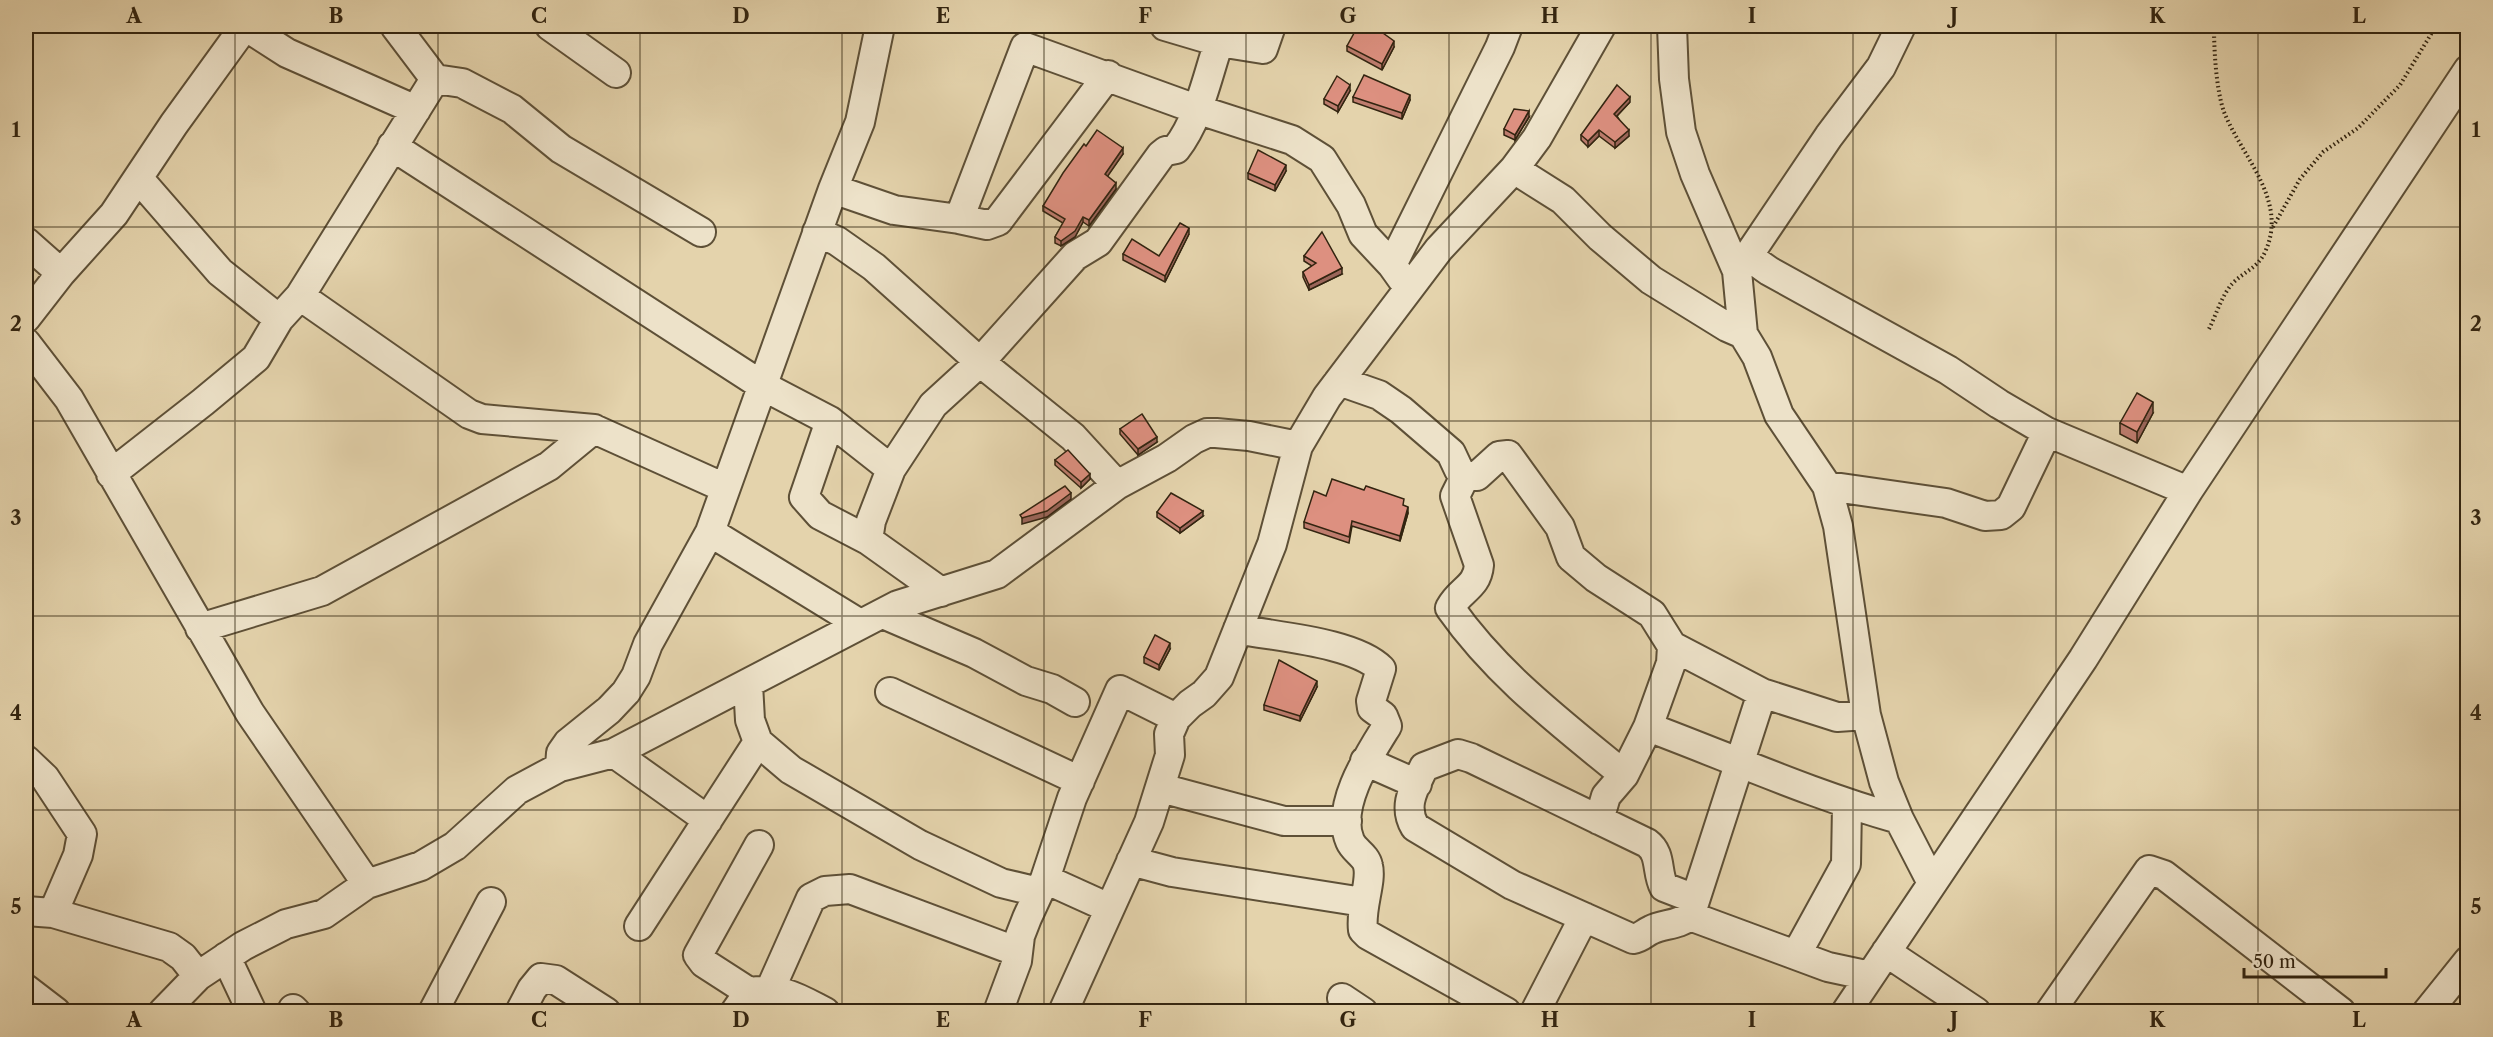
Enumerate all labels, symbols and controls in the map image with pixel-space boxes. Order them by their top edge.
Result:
text: A [125,4,142,28]
text: B [329,4,344,28]
text: C [531,4,547,28]
text: D [732,4,750,28]
text: E [936,4,950,28]
text: F [1138,4,1152,28]
text: G [1340,4,1357,28]
text: H [1541,4,1559,28]
text: I [1748,4,1756,28]
text: J [1946,4,1958,28]
text: K [2149,4,2166,28]
text: L [2352,4,2366,28]
text: 1 [12,118,21,142]
text: 1 [2472,118,2481,142]
text: 2 [10,312,22,336]
text: 2 [2470,312,2482,336]
text: 3 [10,506,22,530]
text: 3 [2470,506,2482,530]
text: 4 [10,701,22,725]
text: 4 [2470,701,2482,725]
text: 5 [10,895,22,919]
text: 5 [2470,895,2482,919]
scale bar [2244,941,2386,979]
text: 50 m [2253,951,2296,973]
text: A [125,1008,142,1032]
text: B [329,1008,344,1032]
text: C [531,1008,547,1032]
text: D [732,1008,750,1032]
text: E [936,1008,950,1032]
text: F [1138,1008,1152,1032]
text: G [1340,1008,1357,1032]
text: H [1541,1008,1559,1032]
text: I [1748,1008,1756,1032]
text: J [1946,1008,1958,1032]
text: K [2149,1008,2166,1032]
text: L [2352,1008,2366,1032]

